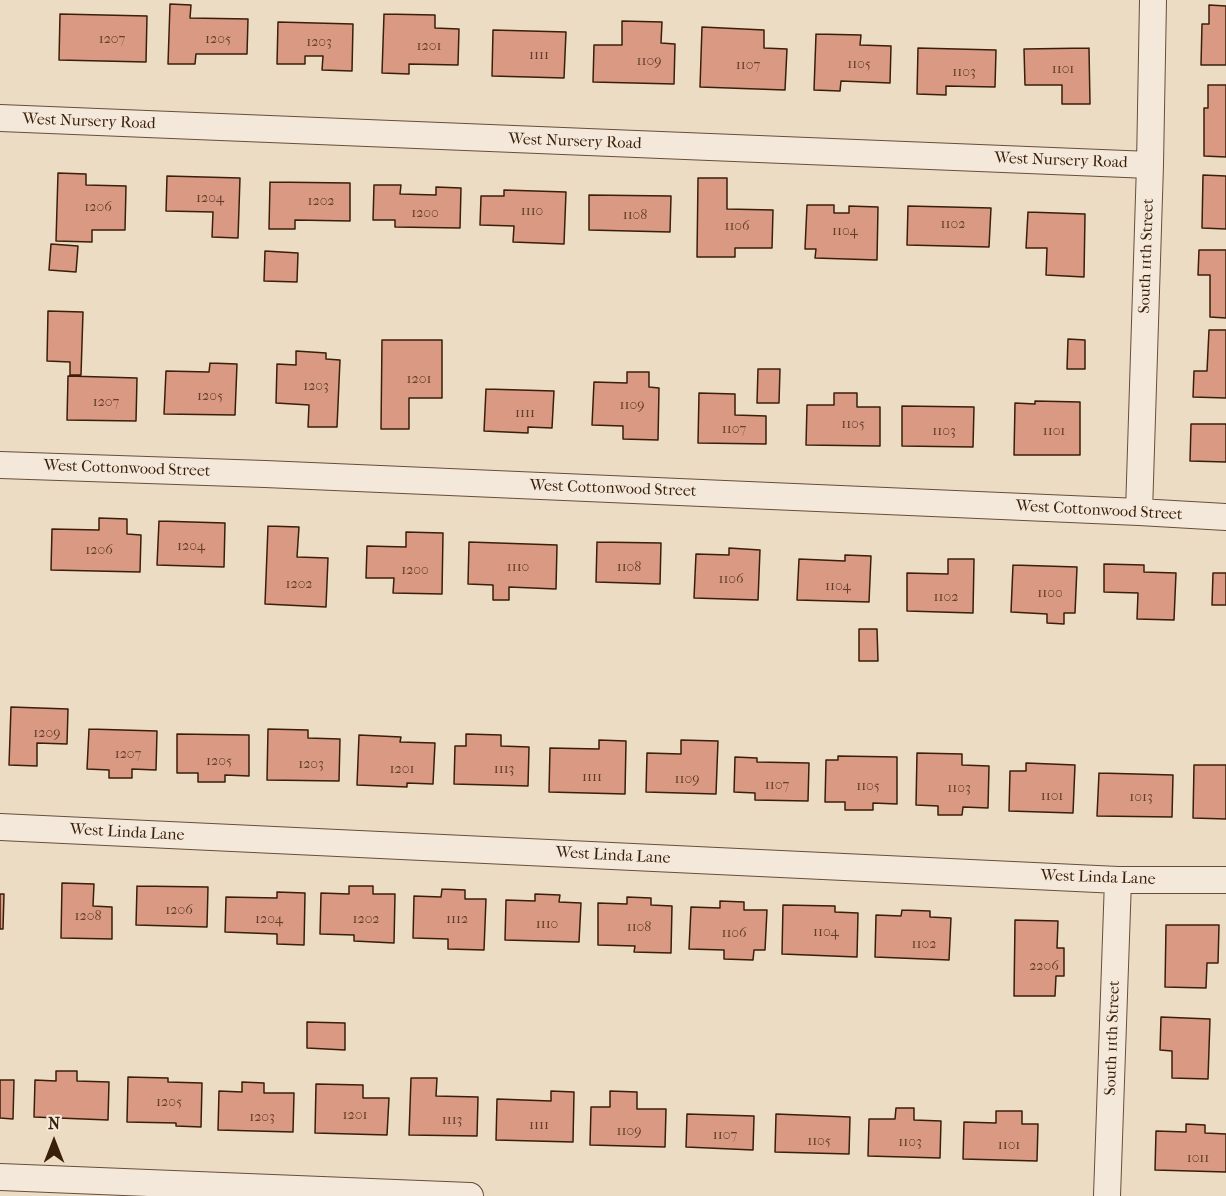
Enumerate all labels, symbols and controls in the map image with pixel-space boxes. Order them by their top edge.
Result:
house number: 1207 [99,32,125,48]
house number: 1205 [205,32,231,48]
house number: 1203 [306,35,332,51]
house number: 1201 [417,39,441,55]
house number: 1111 [529,48,549,64]
house number: 1109 [637,54,661,70]
house number: 1105 [847,57,871,73]
house number: 1107 [736,58,760,74]
house number: 1101 [1052,62,1074,78]
house number: 1103 [952,65,976,81]
street label: West Nursery Road [22,110,156,134]
street label: West Nursery Road [508,130,642,154]
street label: West Nursery Road [994,149,1128,173]
house number: 1204 [196,191,224,207]
house number: 1202 [307,194,335,210]
street label: South 11th Street [1135,198,1159,314]
house number: 1206 [84,200,112,216]
house number: 1110 [521,204,543,220]
house number: 1200 [411,206,439,222]
house number: 1108 [623,208,647,224]
house number: 1102 [941,217,965,233]
house number: 1106 [724,219,750,235]
house number: 1104 [832,224,858,240]
house number: 1201 [407,372,431,388]
house number: 1203 [303,379,329,395]
house number: 1205 [197,389,223,405]
house number: 1207 [93,395,119,411]
house number: 1109 [620,398,644,414]
house number: 1111 [515,406,535,422]
house number: 1105 [841,417,865,433]
house number: 1107 [722,422,746,438]
house number: 1103 [932,424,956,440]
house number: 1101 [1043,424,1065,440]
street label: West Cottonwood Street [43,456,211,482]
street label: West Cottonwood Street [529,476,697,502]
street label: West Cottonwood Street [1015,497,1183,525]
house number: 1204 [177,539,205,555]
house number: 1206 [85,543,113,559]
house number: 1110 [507,560,529,576]
house number: 1108 [617,560,641,576]
house number: 1200 [401,563,429,579]
house number: 1106 [718,572,744,588]
house number: 1202 [285,577,313,593]
house number: 1104 [825,579,851,595]
house number: 1100 [1037,586,1063,602]
house number: 1102 [934,590,958,606]
house number: 1209 [33,726,61,742]
house number: 1207 [115,747,141,763]
house number: 1205 [206,754,232,770]
house number: 1203 [298,757,324,773]
house number: 1201 [390,762,414,778]
house number: 1113 [494,762,514,778]
house number: 1111 [582,770,602,786]
house number: 1109 [675,772,699,788]
house number: 1107 [765,778,789,794]
house number: 1105 [856,779,880,795]
house number: 1103 [947,781,971,797]
house number: 1101 [1041,789,1063,805]
house number: 1013 [1129,790,1153,806]
street label: West Linda Lane [69,820,185,846]
street label: West Linda Lane [555,843,671,869]
street label: West Linda Lane [1040,866,1156,890]
house number: 1206 [165,903,193,919]
house number: 1208 [75,909,101,925]
house number: 1204 [255,912,283,928]
house number: 1202 [352,912,380,928]
house number: 1112 [446,912,468,928]
house number: 1110 [536,917,558,933]
house number: 1108 [627,920,651,936]
house number: 1104 [813,925,839,941]
house number: 1106 [721,926,747,942]
house number: 1102 [912,937,936,953]
house number: 2206 [1029,959,1059,975]
street label: South 11th Street [1101,980,1125,1096]
house number: 1205 [156,1095,182,1111]
house number: 1201 [343,1108,367,1124]
house number: 1203 [249,1110,275,1126]
north arrow [24,1112,84,1172]
house number: 1113 [442,1113,462,1129]
text: N [48,1114,60,1133]
house number: 1111 [529,1118,549,1134]
house number: 1109 [617,1124,641,1140]
house number: 1107 [713,1128,737,1144]
house number: 1105 [807,1134,831,1150]
house number: 1103 [898,1135,922,1151]
house number: 1101 [998,1138,1020,1154]
house number: 1011 [1187,1151,1209,1167]

